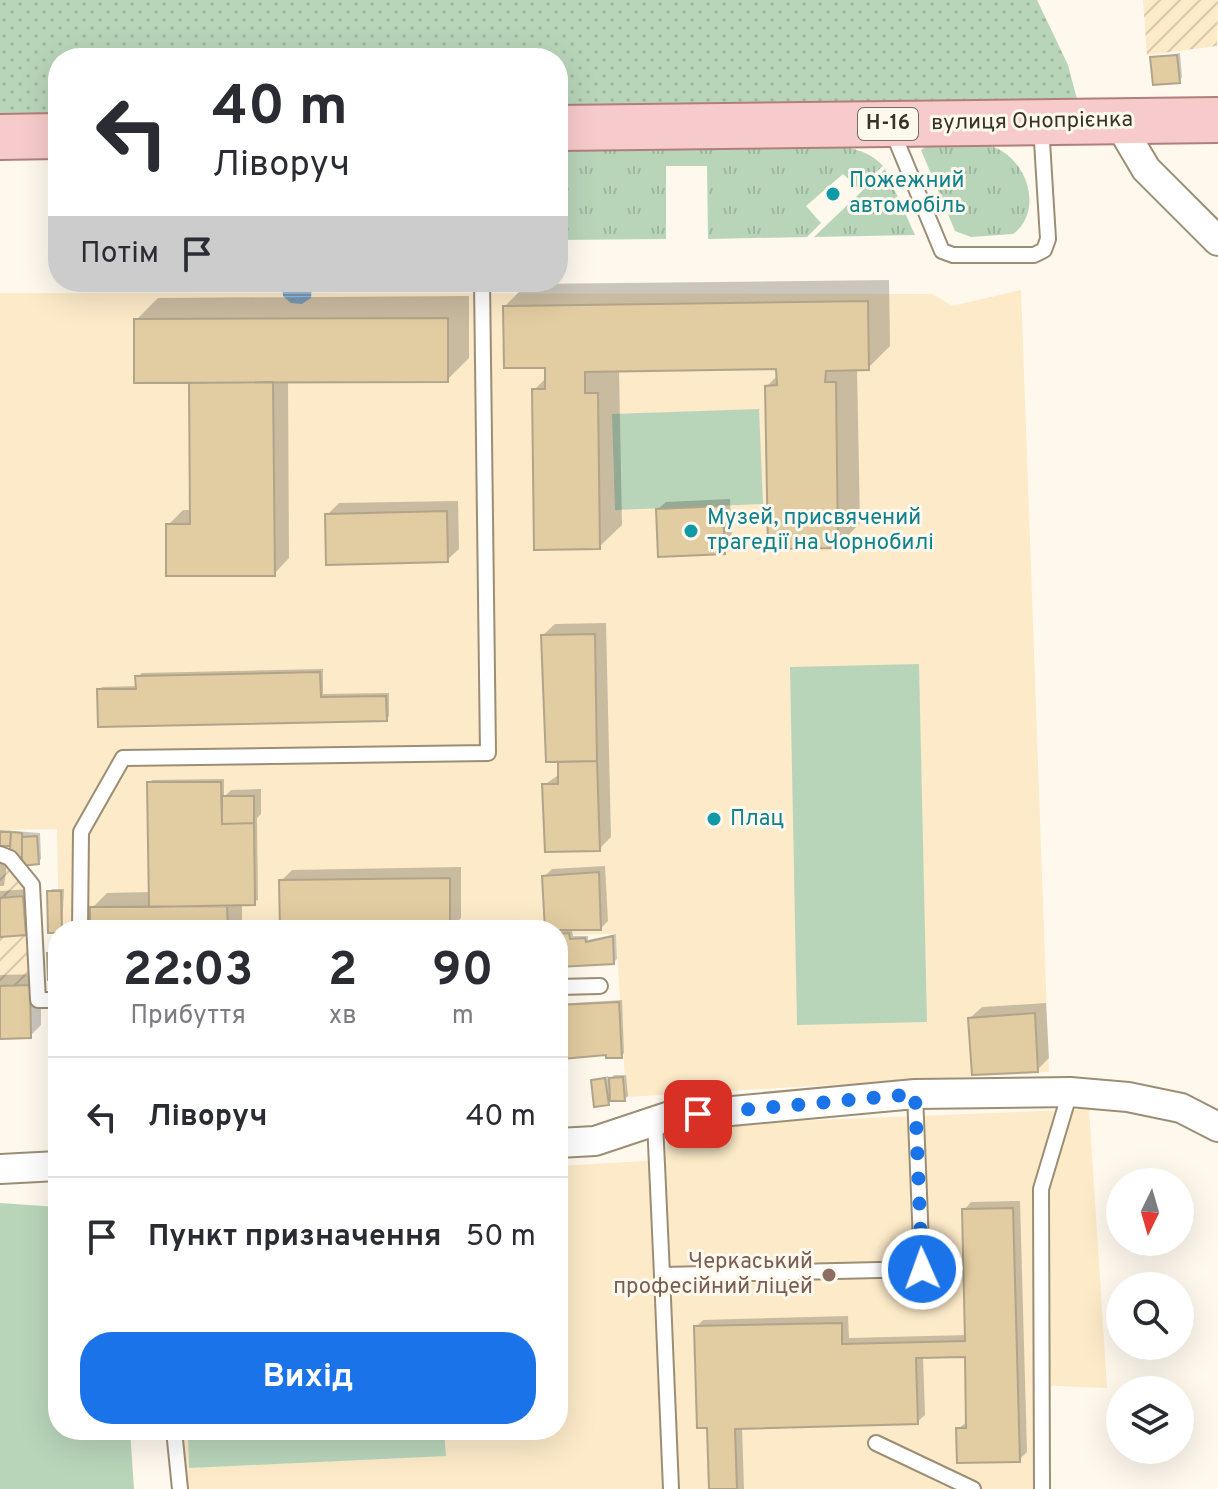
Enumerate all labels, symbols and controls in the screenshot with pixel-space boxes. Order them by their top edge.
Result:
text: 40 m [212,74,348,144]
icon: left [80,80,184,184]
street label: вулиця Онопрієнка [931,107,1133,137]
road number: Н-16 [858,108,918,140]
text: Ліворуч [212,143,350,189]
place label: Пожежний автомобіль [849,168,966,220]
marker: Пожежний автомобіль [824,185,842,203]
icon: arrive [175,232,219,276]
text: Потім [80,236,159,273]
place label: Музей, присвячений трагедії на Чорнобилі [707,505,934,557]
marker: Музей, присвячений трагедії на Чорнобилі [682,522,700,540]
place label: Плац [730,806,784,833]
marker: Плац [705,810,723,828]
text: 22:03 [123,942,253,1002]
text: 2 [328,942,357,1002]
text: 90 [432,942,493,1002]
text: Прибуття [130,1000,246,1033]
text: хв [329,1000,357,1033]
text: m [452,1000,474,1033]
pin [664,1080,732,1148]
icon: arrive [676,1092,720,1136]
icon: left [80,1095,124,1139]
text: Ліворуч [148,1099,267,1136]
text: 40 m [466,1099,536,1136]
north arrow [1106,1168,1194,1256]
map controls [1106,1168,1194,1464]
icon: arrive [80,1215,124,1259]
text: Пункт призначення [148,1219,441,1256]
text: 50 m [466,1219,536,1256]
position arrow [880,1227,964,1311]
place label: Черкаський професійний ліцей [613,1249,813,1301]
marker: Черкаський професійний ліцей [820,1266,838,1284]
button: search [1106,1272,1194,1360]
button: Вихід [80,1332,536,1424]
button: layers [1106,1376,1194,1464]

